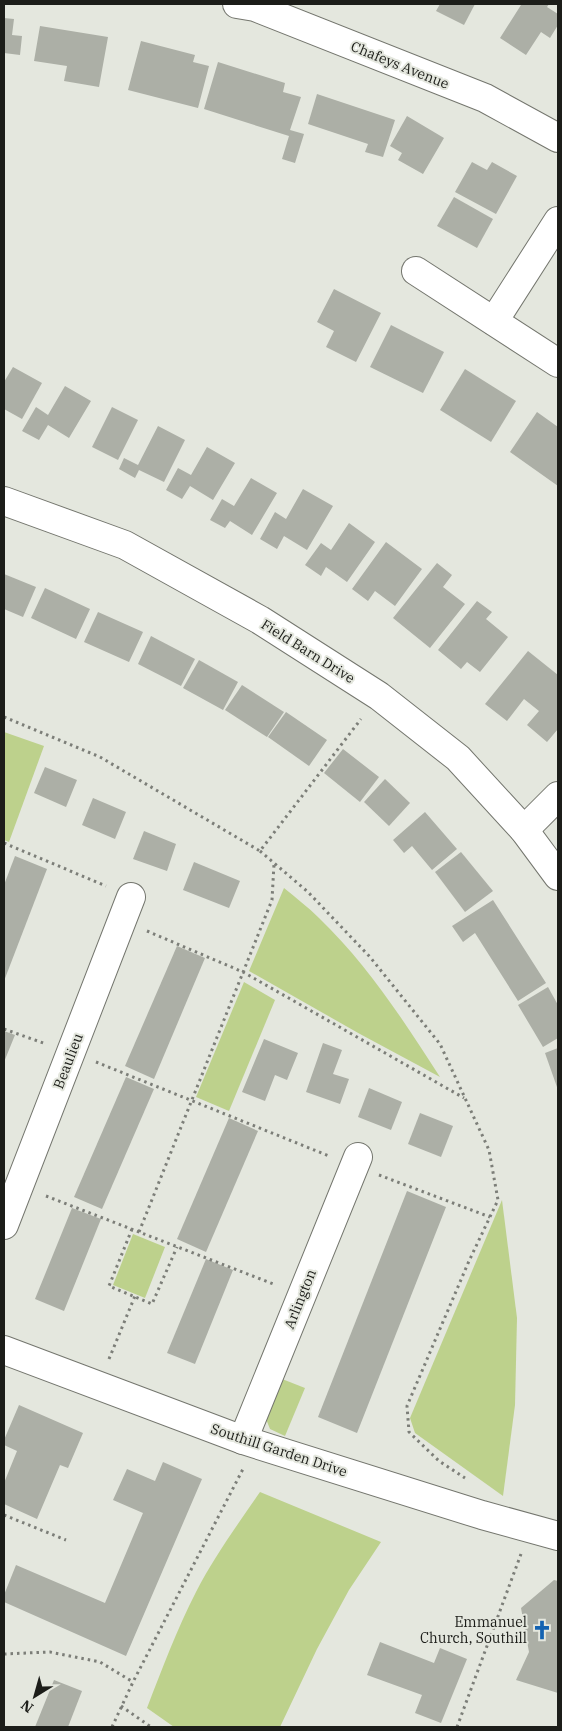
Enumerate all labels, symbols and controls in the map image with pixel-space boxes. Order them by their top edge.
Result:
street label: Chafeys Avenue [348,37,452,93]
street label: Field Barn Drive [258,615,358,687]
street label: Beaulieu [49,1030,87,1091]
street label: Arlington [280,1266,320,1331]
street label: Southill Garden Drive [209,1419,349,1481]
place label: Emmanuel Church, Southill [420,1613,527,1647]
church icon: Emmanuel Church, Southill [531,1619,553,1641]
north arrow [10,1671,60,1721]
text: N [17,1696,37,1717]

